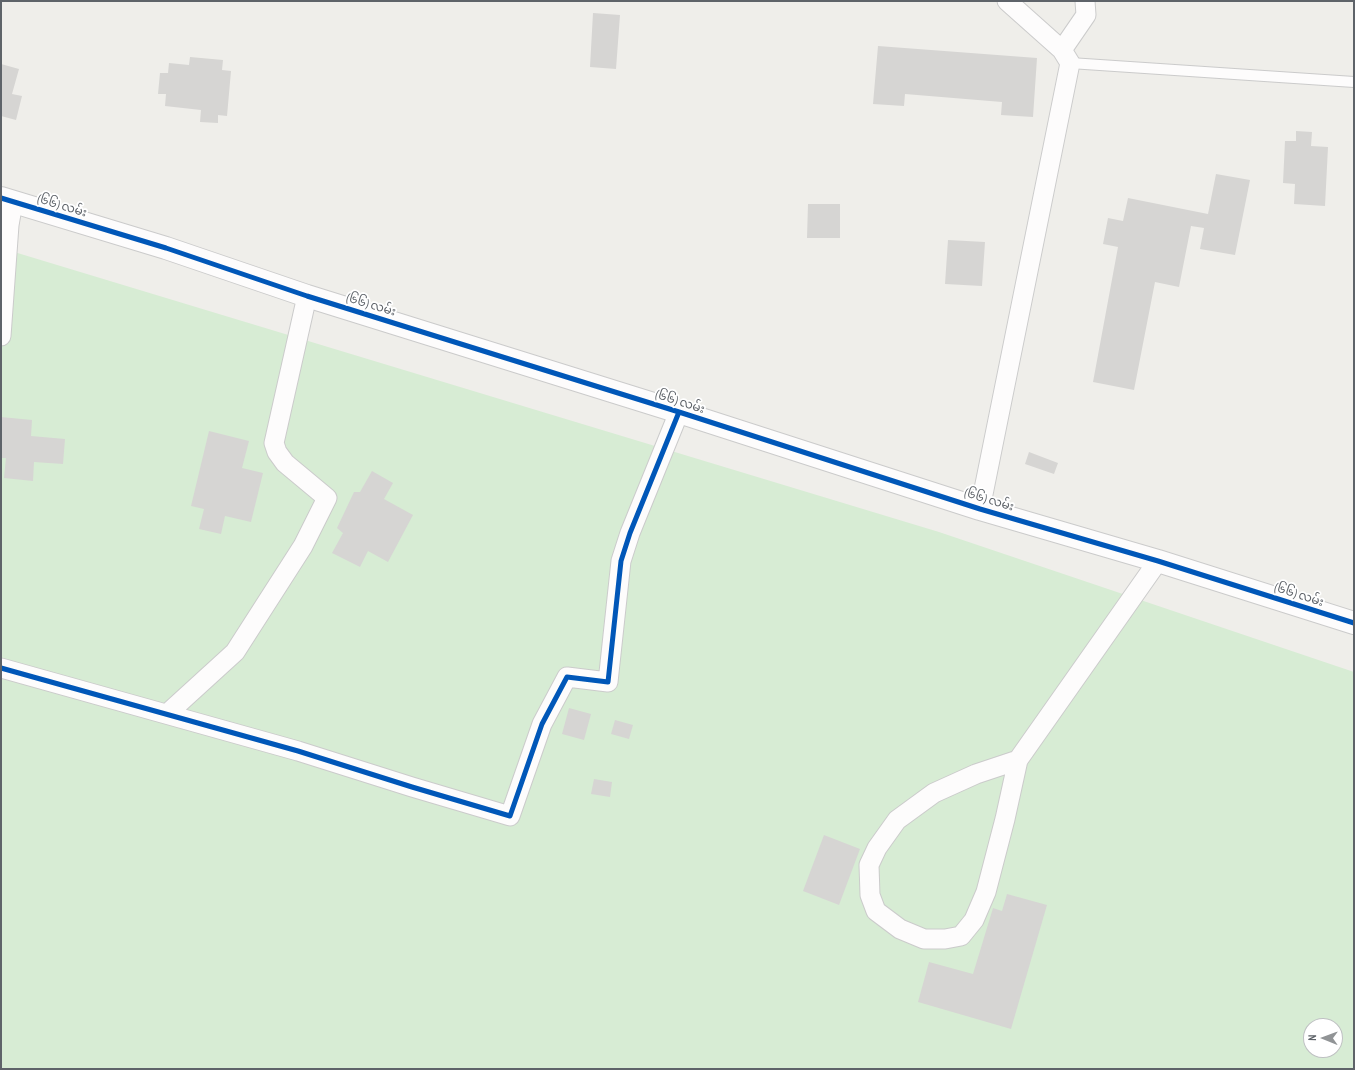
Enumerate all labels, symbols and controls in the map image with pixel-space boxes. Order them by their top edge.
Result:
street label: (၆၆) လမ်း [35,192,89,220]
street label: (၆၆) လမ်း [344,291,398,319]
street label: (၆၆) လမ်း [653,387,707,417]
street label: (၆၆) လမ်း [962,486,1016,514]
street label: (၆၆) လမ်း [1272,580,1326,610]
north arrow [1303,1018,1343,1058]
text: N [1305,1035,1319,1041]

